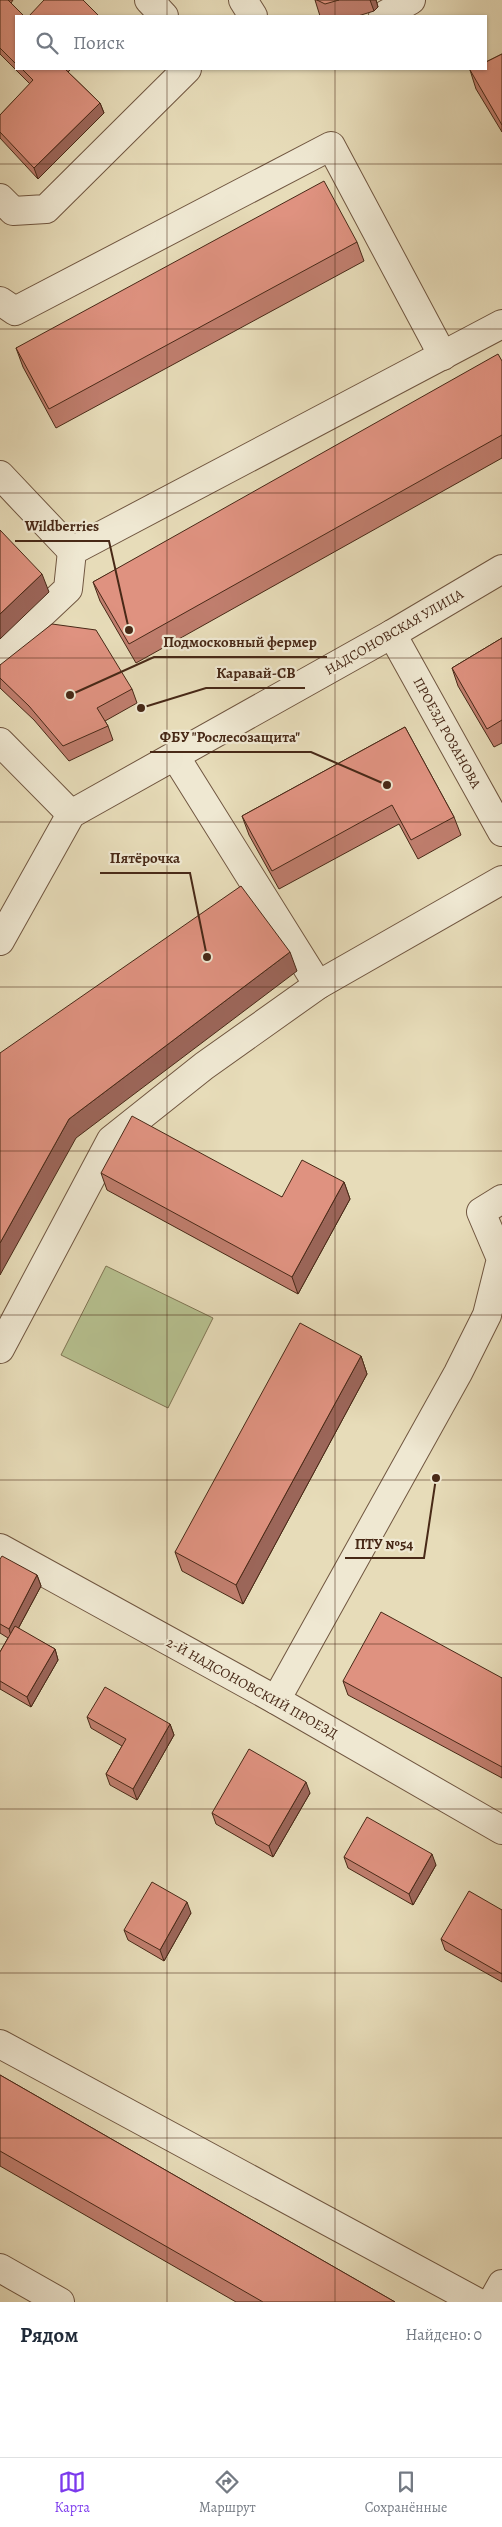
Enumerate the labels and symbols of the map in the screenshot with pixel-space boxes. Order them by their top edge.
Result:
callout: Wildberries [15,511,109,541]
text: Wildberries [24,516,99,536]
street label: НАДСОНОВСКАЯ УЛИЦА [321,584,467,679]
callout: Подмосковный фермер [154,627,327,657]
text: Подмосковный фермер [163,632,317,652]
callout: Каравай-СВ [206,658,305,688]
text: Каравай-СВ [216,663,296,683]
street label: ПРОЕЗД РОЗАНОВА [409,674,486,793]
callout: ФБУ "Рослесозащита" [150,722,311,752]
text: ФБУ "Рослесозащита" [160,727,300,747]
callout: Пятёрочка [100,843,190,873]
text: Пятёрочка [110,848,181,868]
callout: ПТУ №54 [345,1528,424,1558]
text: ПТУ №54 [355,1534,413,1554]
street label: 2-Й НАДСОНОВСКИЙ ПРОЕЗД [163,1633,341,1743]

